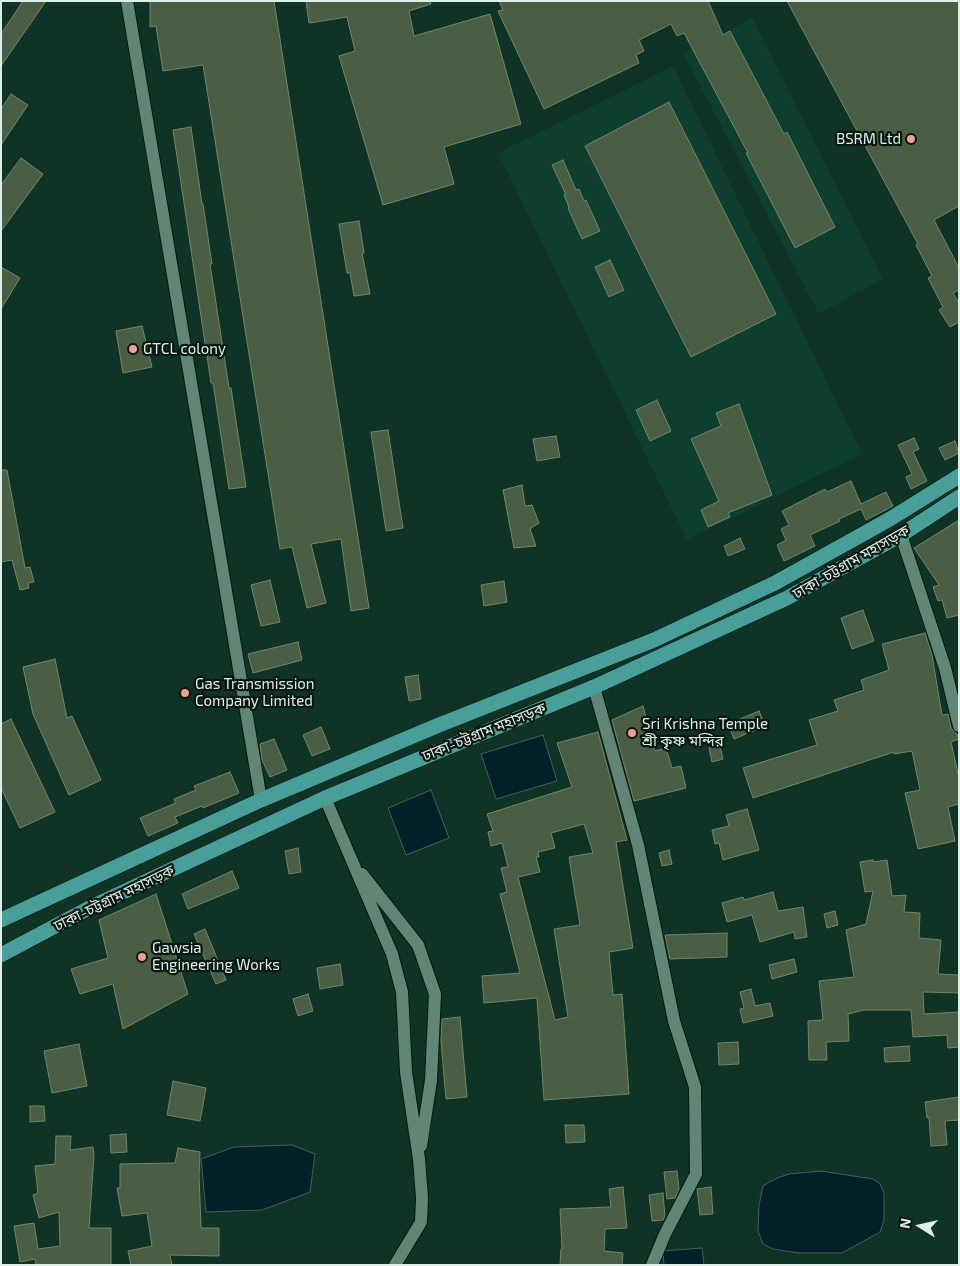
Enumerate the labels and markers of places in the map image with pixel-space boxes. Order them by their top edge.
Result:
place label: BSRM Ltd [836,130,901,148]
marker: BSRM Ltd [905,133,917,145]
place label: GTCL colony [143,340,226,358]
marker: GTCL colony [127,343,139,355]
place label: Gas Transmission Company Limited [195,675,315,710]
marker: Gas Transmission Company Limited [179,687,191,699]
place label: Sri Krishna Temple শ্রী কৃষ্ণ মন্দির [642,715,768,750]
marker: Sri Krishna Temple শ্রী কৃষ্ণ মন্দির [626,727,638,739]
place label: Gawsia Engineering Works [152,939,280,974]
marker: Gawsia Engineering Works [136,951,148,963]

